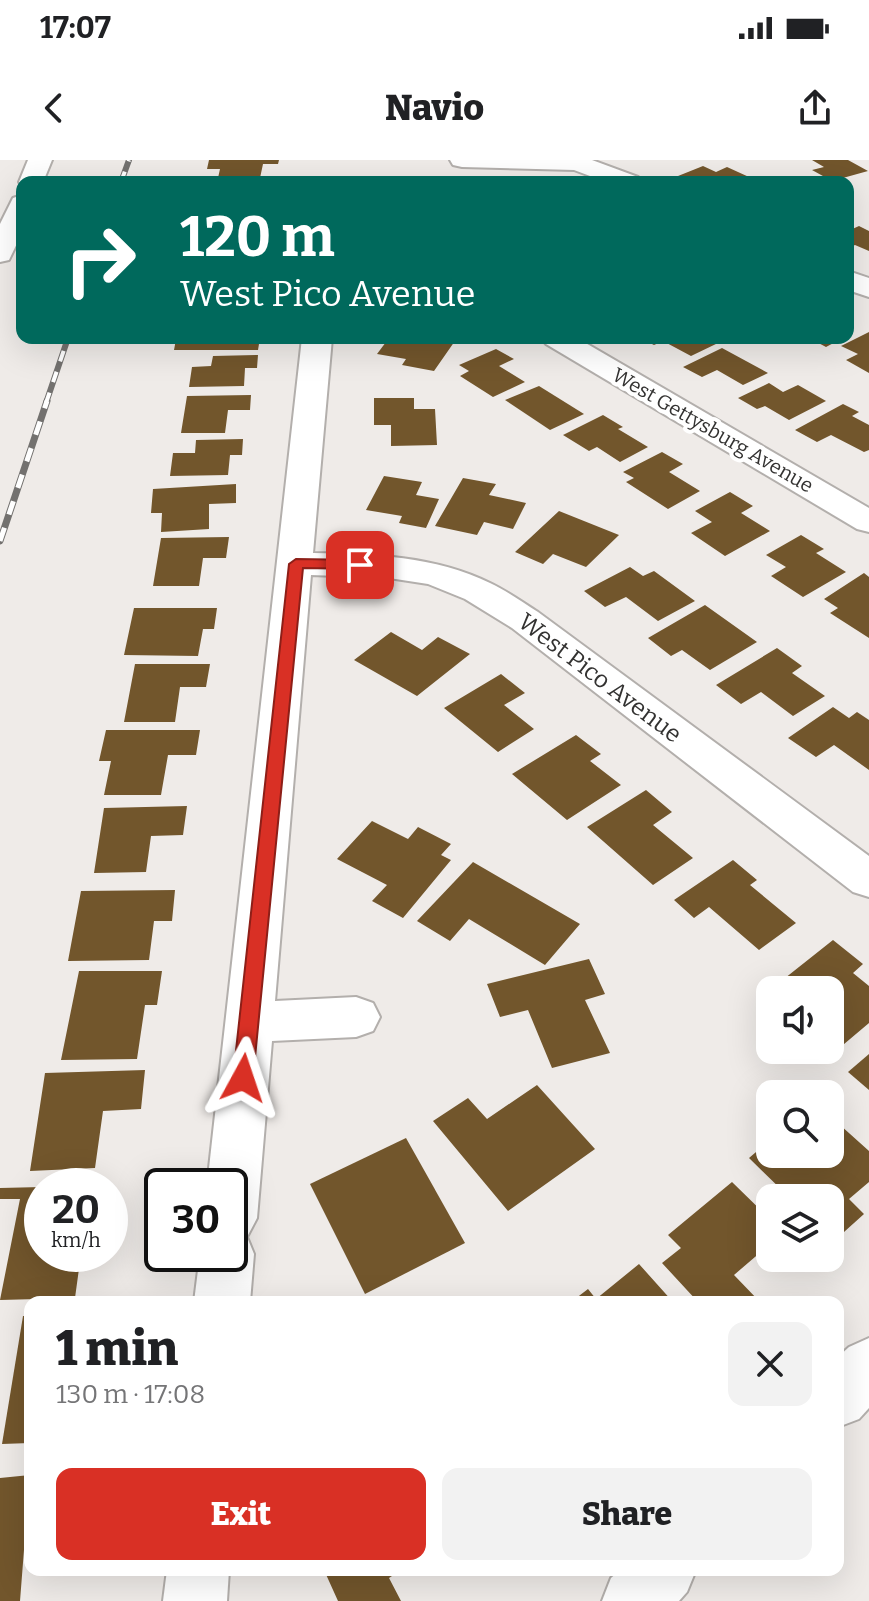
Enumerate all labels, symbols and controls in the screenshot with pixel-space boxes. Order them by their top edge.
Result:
text: 17:07 [40,10,111,46]
icon: back [32,86,76,130]
text: Navio [385,86,484,130]
icon: share [793,86,837,130]
text: 120 m [180,204,335,271]
icon: right [48,208,152,312]
text: West Pico Avenue [180,272,475,316]
street label: West Gettysburg Avenue [608,363,818,497]
pin [326,531,394,599]
icon: arrive [338,543,382,587]
street label: West Pico Avenue [513,608,687,748]
map controls [756,976,844,1272]
button: sound [756,976,844,1064]
position arrow [201,1036,285,1120]
button: search [756,1080,844,1168]
speed limit sign: 30 [144,1168,248,1272]
button: layers [756,1184,844,1272]
text: 20 [52,1186,100,1234]
text: km/h [51,1228,101,1252]
text: 1 min [56,1320,178,1378]
button: close [728,1322,812,1406]
text: 130 m · 17:08 [56,1379,205,1410]
button: Exit [56,1468,426,1560]
button: Share [442,1468,812,1560]

